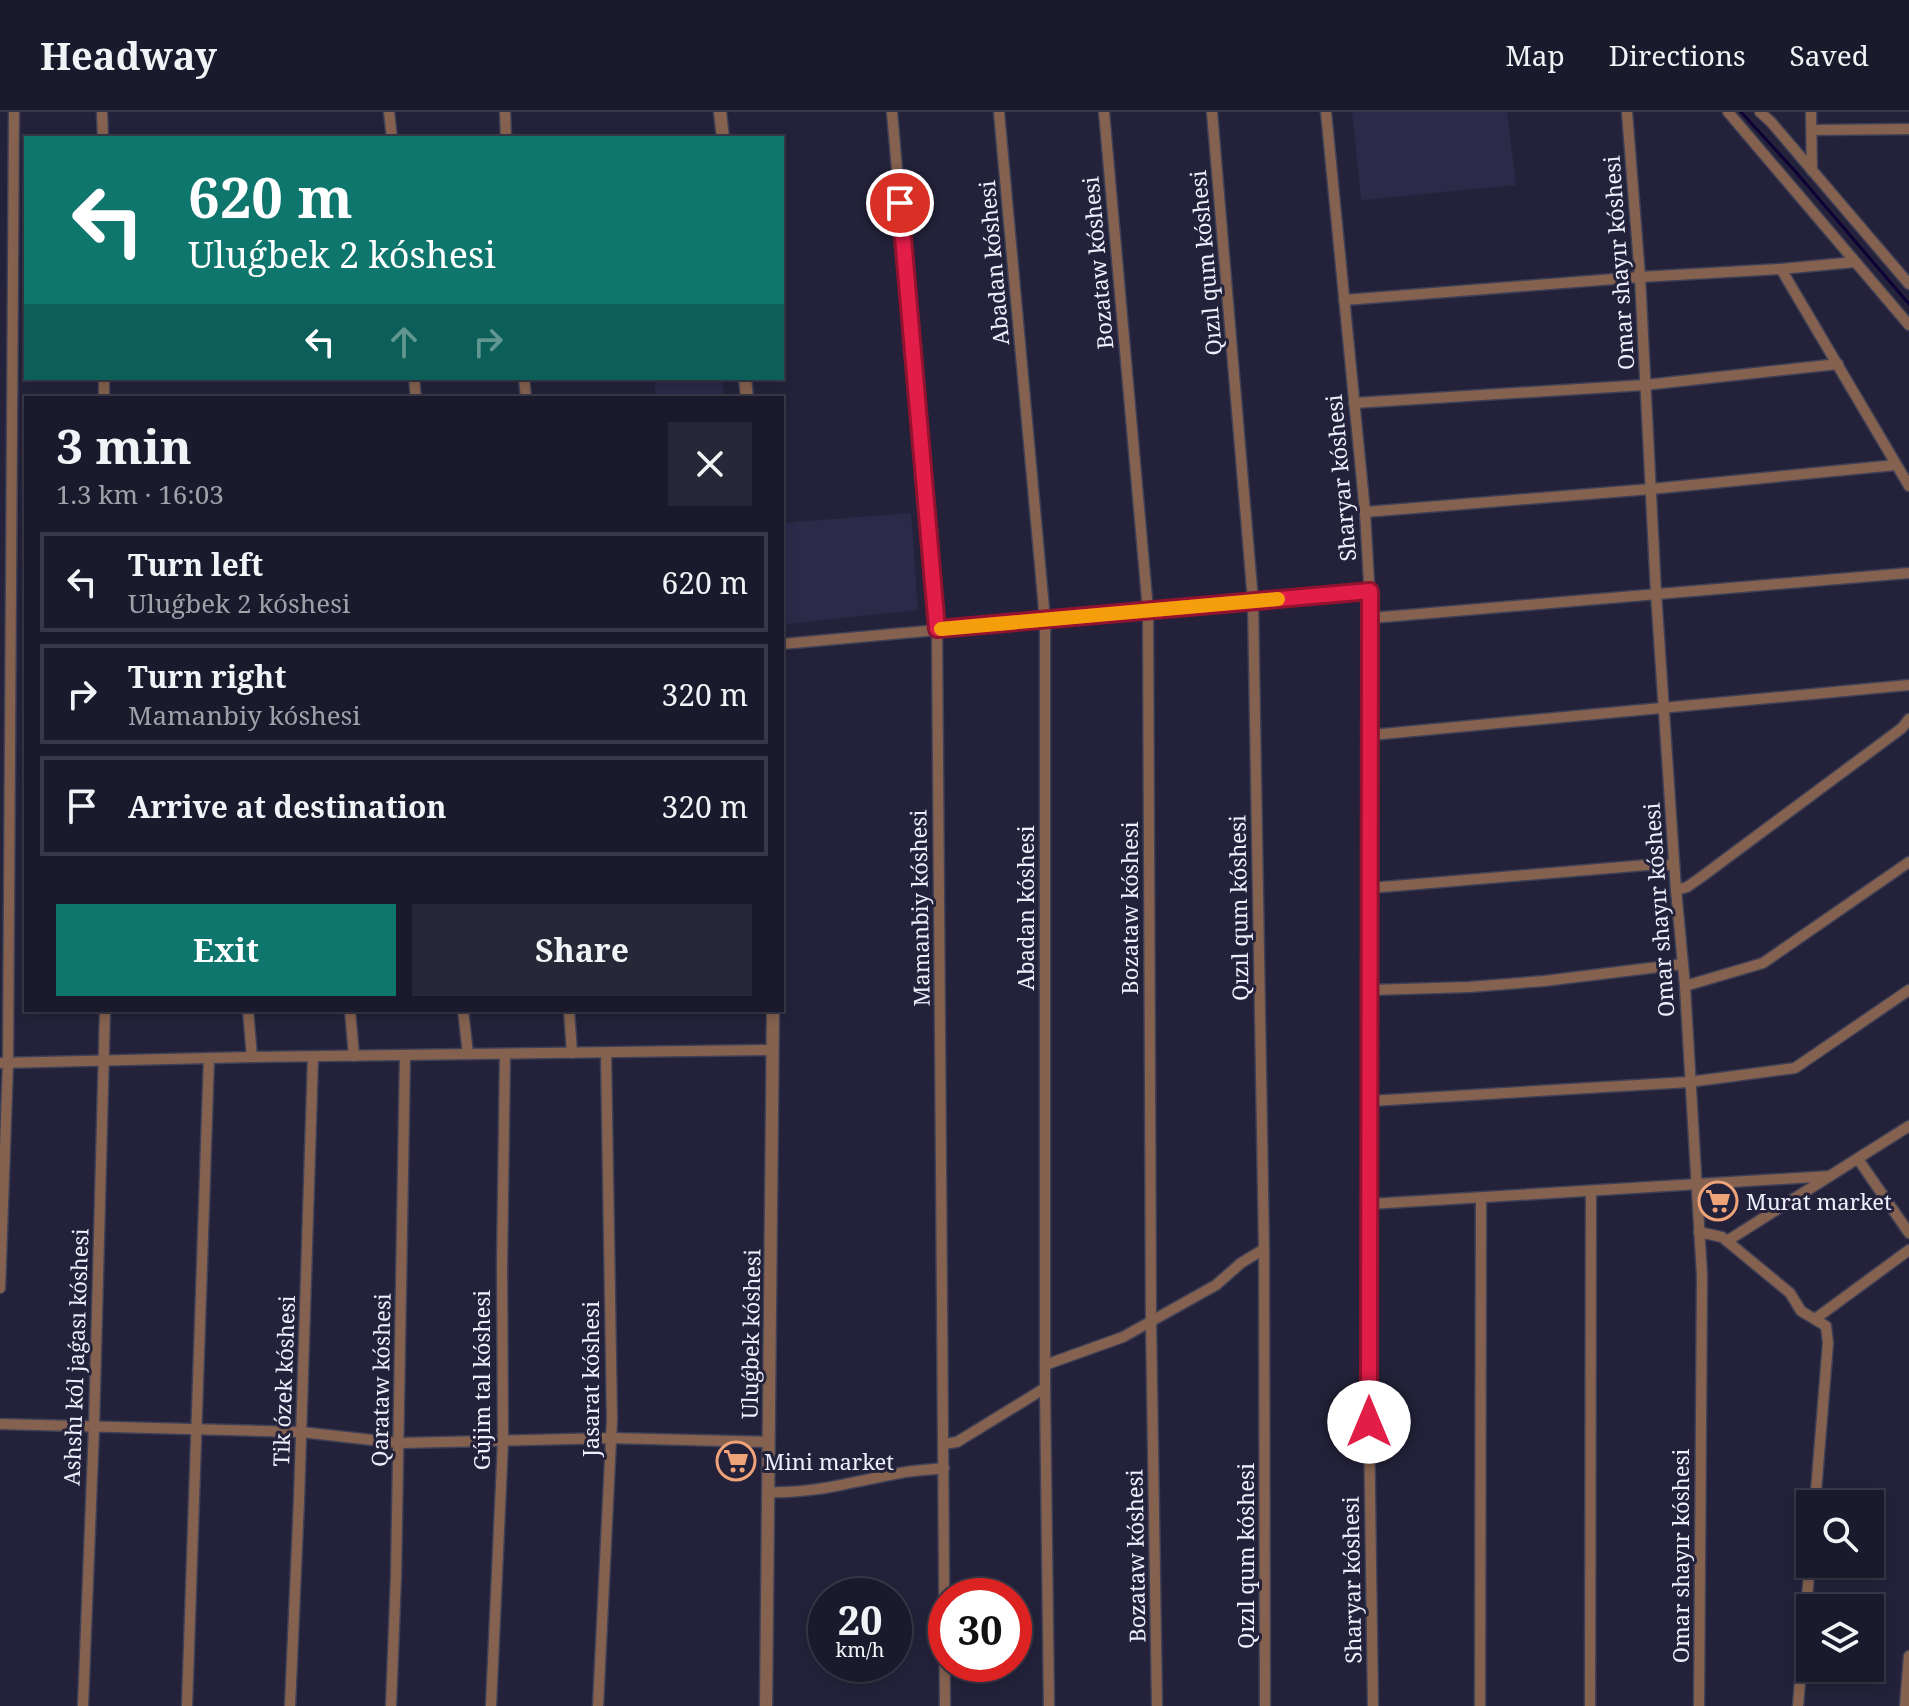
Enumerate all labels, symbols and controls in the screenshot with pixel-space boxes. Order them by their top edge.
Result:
text: Headway [40,29,217,81]
text: Map [1505,36,1565,74]
text: Directions [1609,36,1746,74]
text: Saved [1790,36,1869,74]
street label: Omar shayır kóshesi [1596,155,1640,371]
text: 620 m [188,158,353,234]
icon: left [56,168,160,272]
pin [866,169,934,237]
street label: Qızıl qum kóshesi [1182,169,1228,357]
street label: Bozataw kóshesi [1075,175,1119,351]
street label: Abadan kóshesi [971,180,1015,346]
icon: arrive [878,181,922,225]
text: Uluǵbek 2 kóshesi [188,230,496,279]
icon: left [298,320,342,364]
icon: ahead [382,320,426,364]
icon: right [466,320,510,364]
street label: Sharyar kóshesi [1318,393,1362,563]
text: 3 min [56,413,192,478]
button: close [668,422,752,506]
text: 1.3 km · 16:03 [56,476,224,512]
text: Turn left [128,544,263,585]
icon: left [60,560,104,604]
text: 620 m [662,562,748,603]
text: Uluǵbek 2 kóshesi [128,585,350,621]
text: Turn right [128,656,286,697]
icon: right [60,672,104,716]
text: 320 m [662,674,748,715]
text: Mamanbiy kóshesi [128,697,361,733]
icon: arrive [60,784,104,828]
text: Arrive at destination [128,786,447,827]
text: 320 m [662,786,748,827]
street label: Omar shayır kóshesi [1636,802,1680,1018]
street label: Mamanbiy kóshesi [902,809,936,1007]
street label: Qızıl qum kóshesi [1221,815,1255,1001]
street label: Bozataw kóshesi [1114,821,1144,995]
street label: Abadan kóshesi [1010,826,1040,990]
button: Exit [56,904,396,996]
button: Share [412,904,752,996]
supermarket icon: Murat market [1697,1180,1739,1222]
place label: Murat market [1746,1186,1892,1216]
street label: Ashshı kól jaǵası kóshesi [56,1228,94,1486]
street label: Uluǵbek kóshesi [734,1249,766,1419]
street label: Gújim tal kóshesi [466,1290,496,1470]
street label: Qarataw kóshesi [363,1293,397,1467]
street label: Tik ózek kóshesi [265,1295,301,1467]
street label: Jasarat kóshesi [575,1301,605,1458]
position arrow [1327,1380,1411,1464]
supermarket icon: Mini market [715,1440,757,1482]
place label: Mini market [764,1446,894,1476]
street label: Omar shayır kóshesi [1665,1449,1695,1663]
street label: Qızıl qum kóshesi [1230,1463,1260,1649]
street label: Bozataw kóshesi [1118,1469,1152,1643]
map controls [1796,1490,1884,1682]
button: search [1796,1490,1884,1578]
street label: Sharyar kóshesi [1335,1496,1367,1664]
speed limit sign: 30 [928,1578,1032,1682]
text: 20 [837,1592,883,1647]
button: layers [1796,1594,1884,1682]
text: km/h [835,1636,885,1663]

